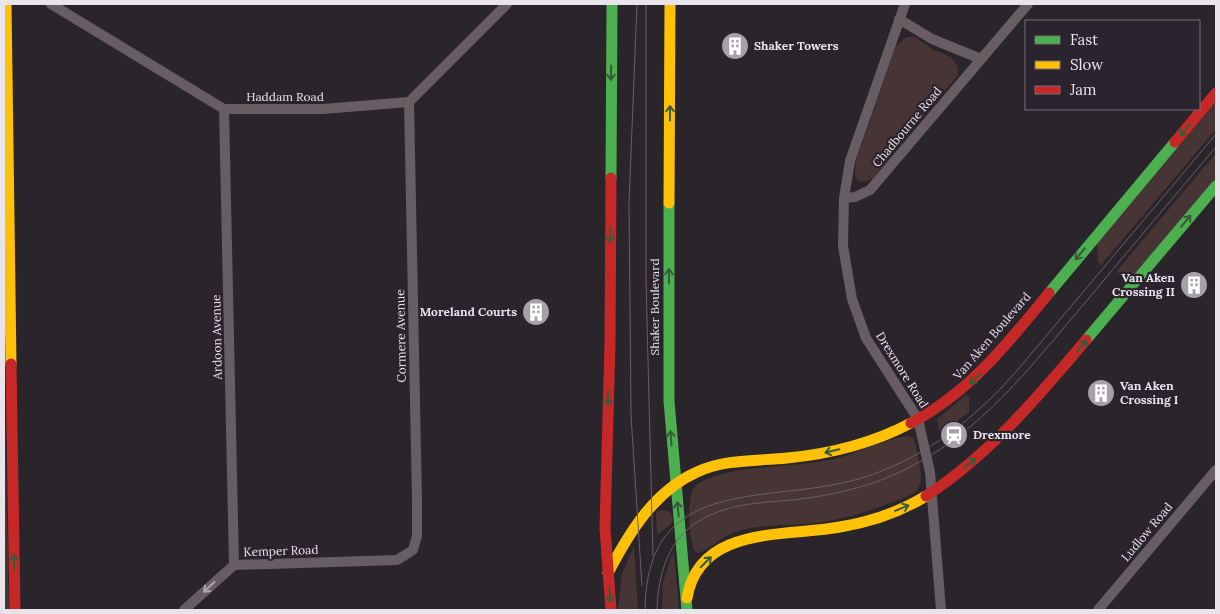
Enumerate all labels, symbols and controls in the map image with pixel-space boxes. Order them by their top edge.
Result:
legend [1025,20,1200,110]
text: Fast [1070,30,1098,49]
building icon: Shaker Towers [720,31,750,61]
place label: Shaker Towers [754,38,839,53]
text: Slow [1070,55,1103,74]
one-way arrow [606,64,616,81]
text: Jam [1069,80,1097,99]
street label: Chadbourne Road [869,84,945,170]
street label: Haddam Road [246,89,324,104]
one-way arrow [665,106,675,122]
one-way arrow [1179,124,1190,137]
one-way arrow [1181,215,1192,228]
one-way arrow [605,227,615,243]
one-way arrow [1074,248,1086,261]
street label: Shaker Boulevard [647,258,662,356]
one-way arrow [664,268,674,284]
place label: Van Aken Crossing II [1112,270,1175,299]
building icon: Van Aken Crossing II [1179,270,1209,300]
street label: Cormere Avenue [392,289,409,383]
street label: Van Aken Boulevard [949,289,1034,383]
street label: Ardoon Avenue [208,294,225,381]
building icon: Moreland Courts [521,297,551,327]
place label: Moreland Courts [420,304,517,319]
street label: Drexmore Road [873,329,932,411]
one-way arrow [1076,339,1087,352]
one-way arrow [969,373,982,385]
building icon: Van Aken Crossing I [1086,378,1116,408]
place label: Van Aken Crossing I [1120,378,1179,407]
one-way arrow [604,390,613,406]
station icon: Drexmore [939,420,969,450]
place label: Drexmore [973,427,1031,442]
one-way arrow [666,431,675,447]
one-way arrow [825,446,841,456]
one-way arrow [963,457,976,468]
street label: Ludlow Road [1118,499,1176,564]
one-way arrow [673,502,683,518]
one-way arrow [894,503,909,513]
street label: Kemper Road [243,542,319,559]
one-way arrow [9,554,19,570]
one-way arrow [700,555,712,568]
one-way arrow [203,581,216,593]
one-way arrow [605,587,615,603]

